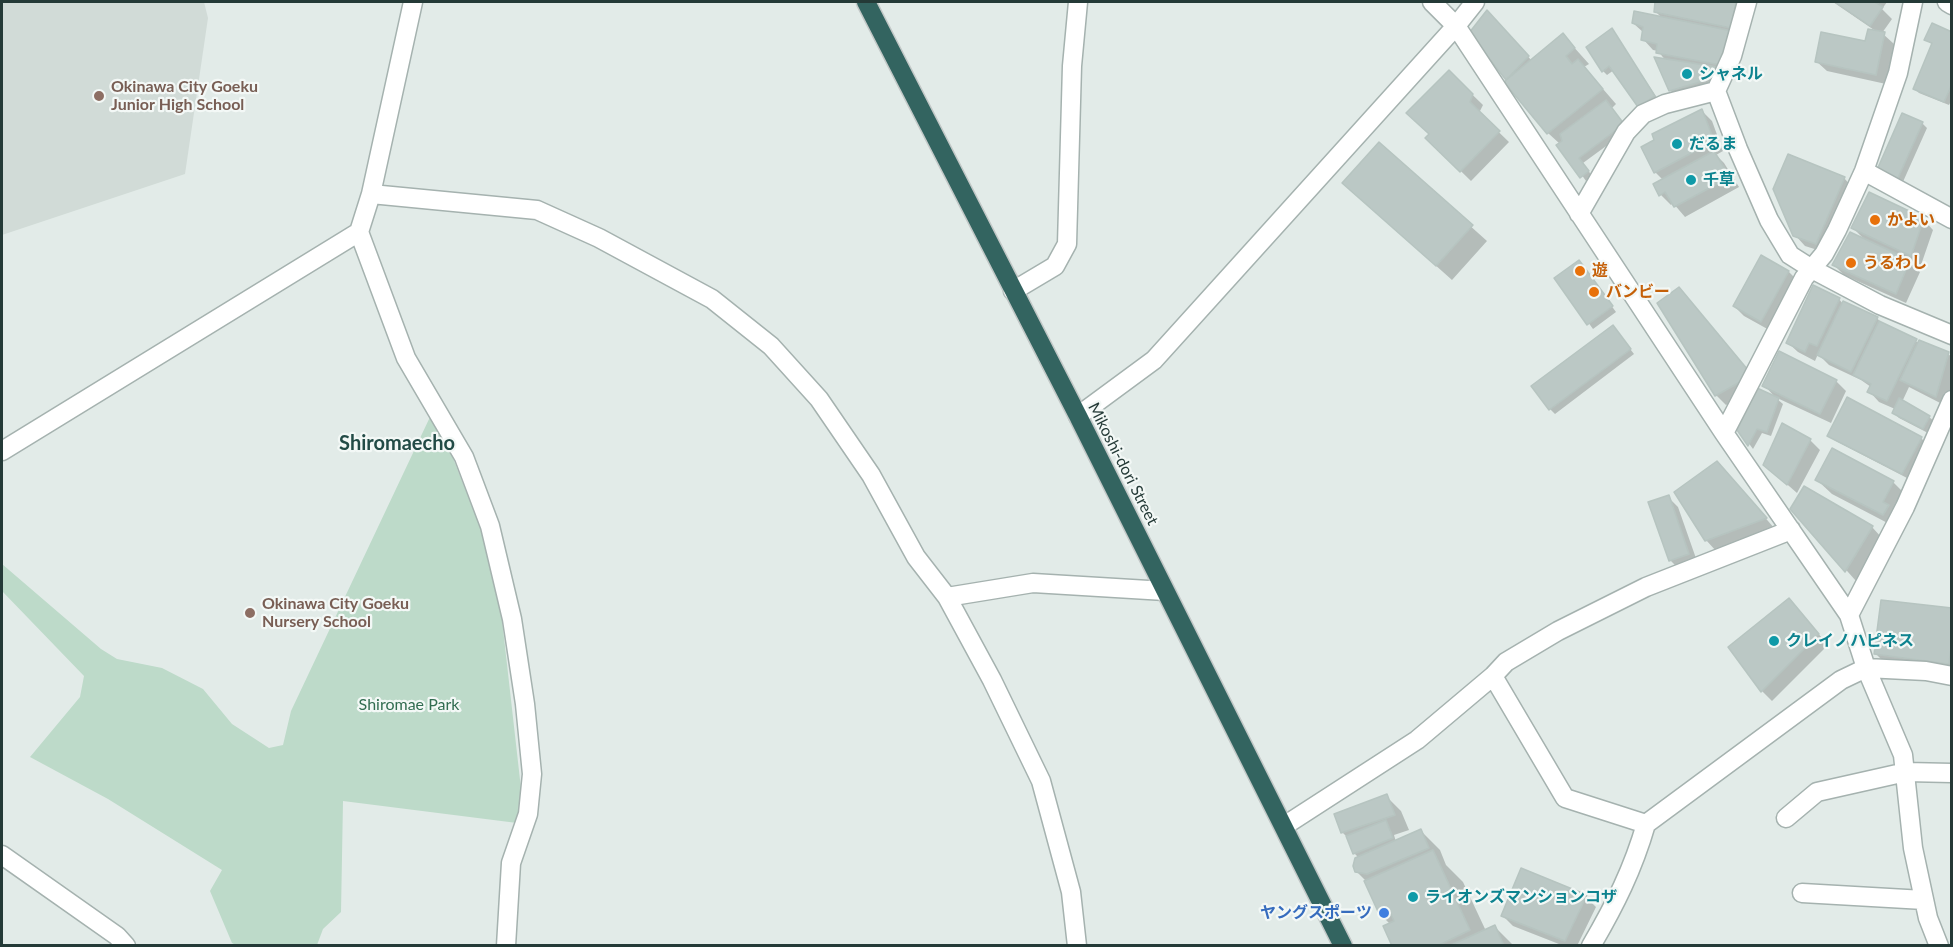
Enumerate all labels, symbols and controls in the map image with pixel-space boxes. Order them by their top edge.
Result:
place label: シャネル [1699,64,1763,84]
marker: シャネル [1680,67,1694,81]
place label: Okinawa City Goeku Junior High School [111,77,258,115]
marker: Okinawa City Goeku Junior High School [92,89,106,103]
place label: だるま [1689,134,1737,154]
marker: だるま [1670,137,1684,151]
place label: 千草 [1703,170,1735,190]
marker: 千草 [1684,173,1698,187]
place label: かよい [1887,210,1935,230]
marker: かよい [1868,213,1882,227]
place label: うるわし [1863,253,1927,273]
marker: うるわし [1844,256,1858,270]
place label: 遊 [1592,261,1608,281]
marker: 遊 [1573,264,1587,278]
place label: バンビー [1606,282,1670,302]
marker: バンビー [1587,285,1601,299]
street label: Mikoshi-dori Street [1084,400,1162,528]
district label: Shiromaecho [339,432,455,456]
place label: Okinawa City Goeku Nursery School [262,594,409,632]
marker: Okinawa City Goeku Nursery School [243,606,257,620]
place label: クレイノハピネス [1786,631,1914,651]
marker: クレイノハピネス [1767,634,1781,648]
park label: Shiromae Park [359,695,459,715]
place label: ライオンズマンションコザ [1425,887,1617,907]
marker: ライオンズマンションコザ [1406,890,1420,904]
place label: ヤングスポーツ [1260,903,1372,923]
marker: ヤングスポーツ [1377,906,1391,920]

